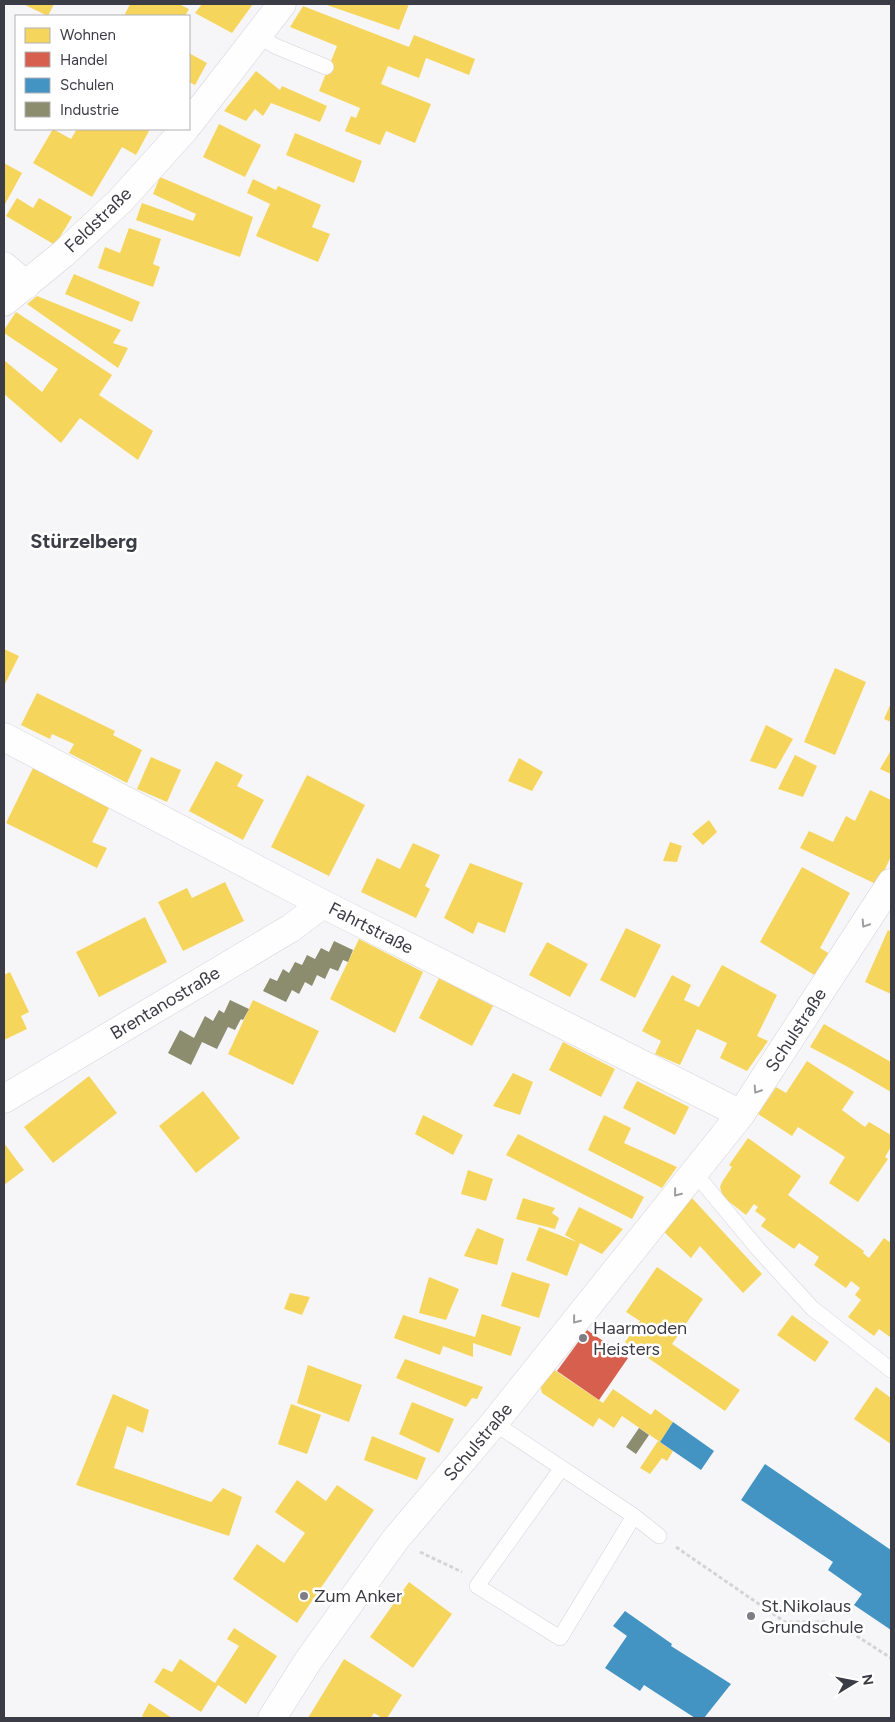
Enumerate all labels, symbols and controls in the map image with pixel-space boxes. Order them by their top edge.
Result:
legend [15,15,190,130]
text: Wohnen [60,26,116,44]
text: Handel [60,51,108,69]
text: Schulen [60,76,114,94]
text: Industrie [60,101,119,119]
street label: Feldstraße [60,183,136,257]
district label: Stürzelberg [30,529,138,553]
street label: Fahrtstraße [325,897,417,959]
one-way arrow [861,919,871,928]
street label: Brentanostraße [106,962,224,1044]
street label: Schulstraße [761,984,831,1076]
one-way arrow [753,1084,763,1093]
one-way arrow [675,1187,683,1196]
one-way arrow [574,1314,582,1323]
place label: Haarmoden Heisters [593,1317,687,1360]
marker: Haarmoden Heisters [577,1332,589,1344]
street label: Schulstraße [439,1398,517,1486]
place label: Zum Anker [314,1585,402,1607]
marker: Zum Anker [298,1590,310,1602]
place label: St.Nikolaus Grundschule [761,1595,864,1638]
marker: St.Nikolaus Grundschule [745,1610,757,1622]
north arrow [830,1657,880,1707]
text: N [858,1673,877,1687]

